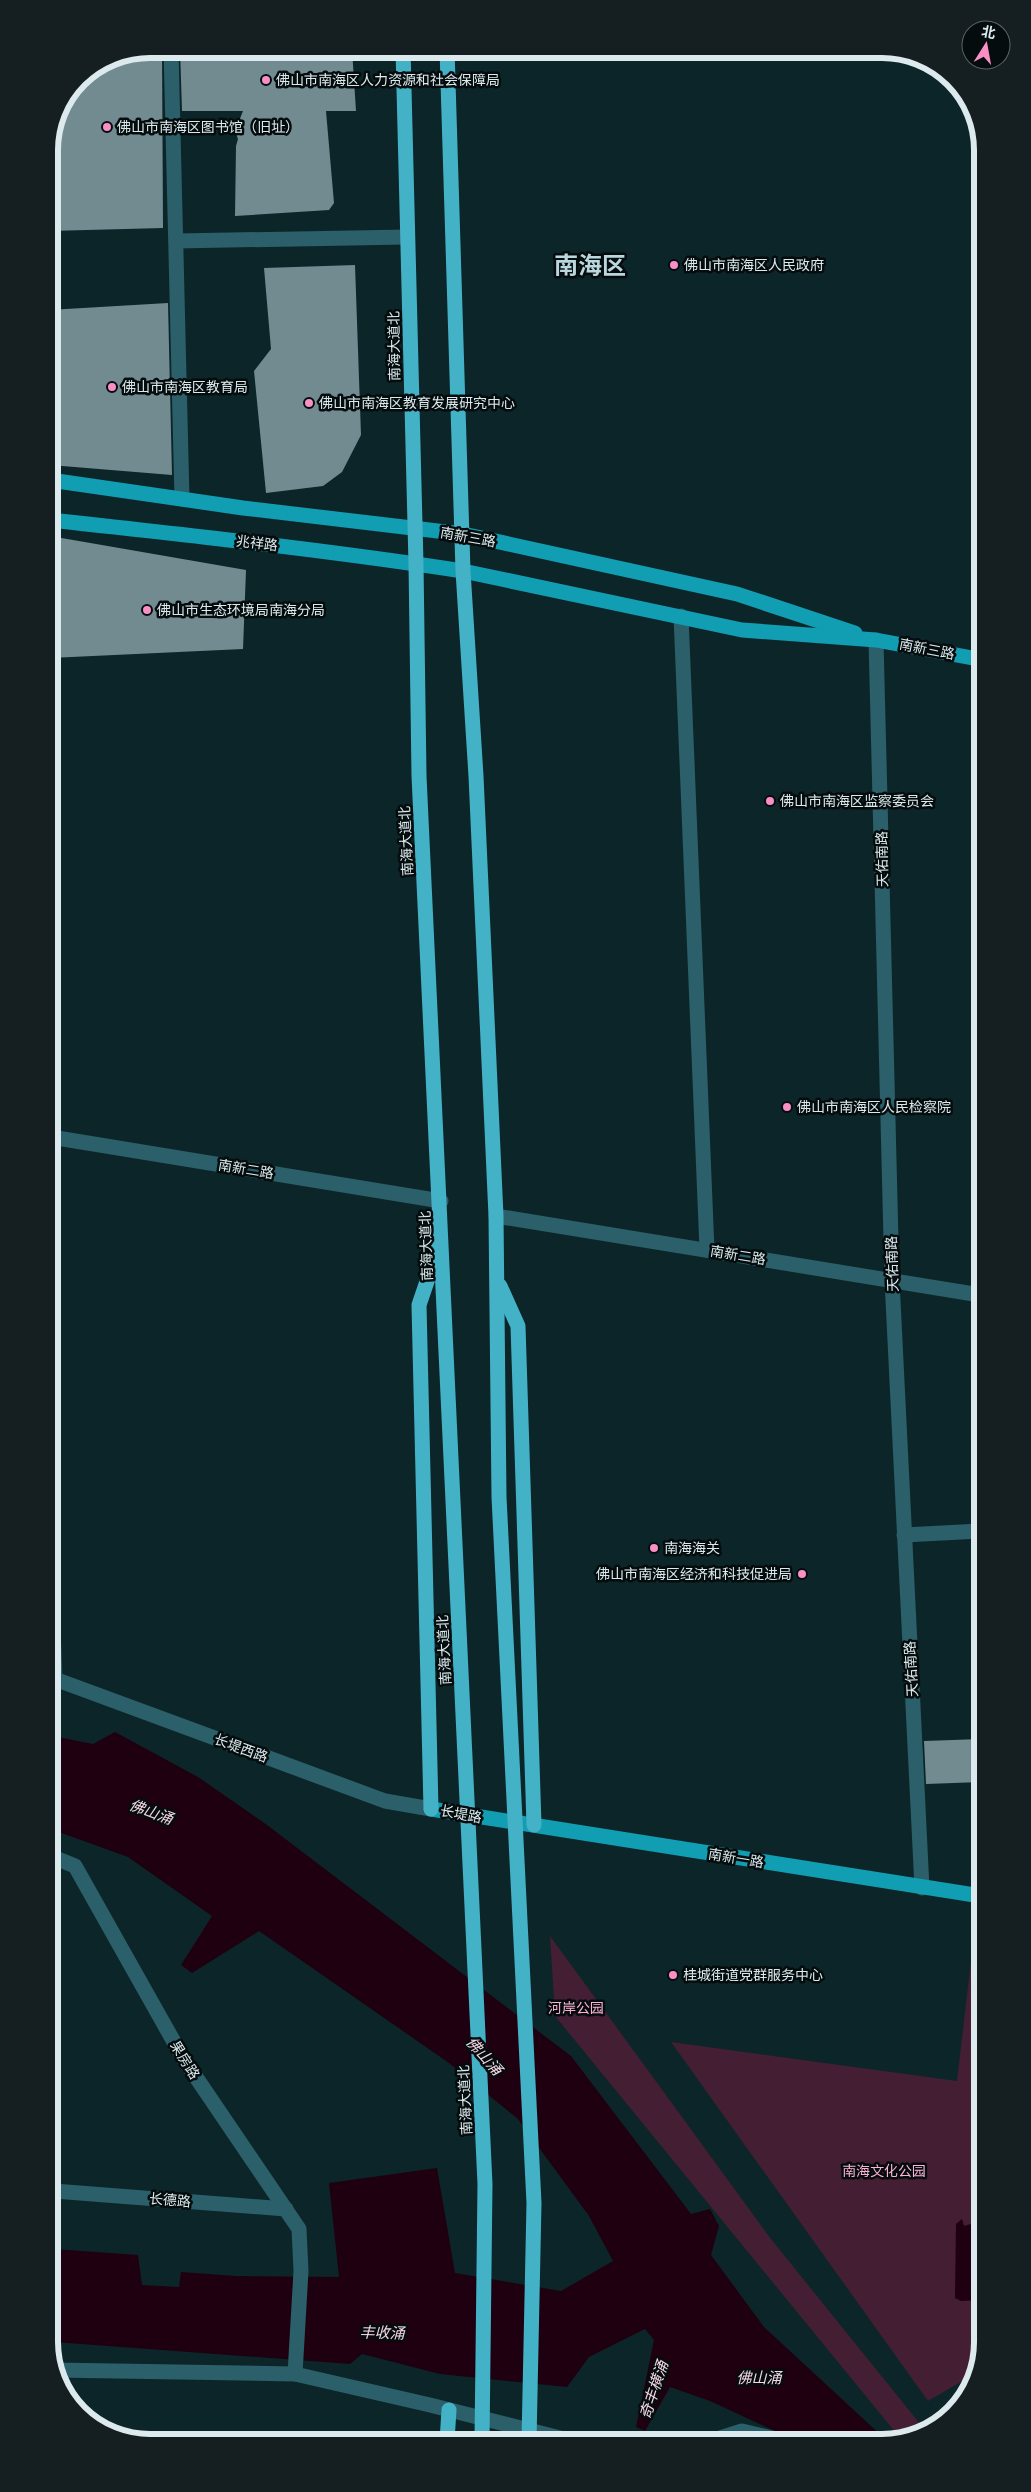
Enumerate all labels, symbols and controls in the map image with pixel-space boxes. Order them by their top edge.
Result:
north arrow [961,20,1011,70]
text: 北 [980,23,997,42]
place label: 佛山市南海区人力资源和社会保障局 [276,72,500,89]
marker: 佛山市南海区人力资源和社会保障局 [260,74,272,86]
place label: 佛山市南海区图书馆（旧址） [117,119,299,136]
marker: 佛山市南海区图书馆（旧址） [101,121,113,133]
district label: 南海区 [554,252,626,280]
place label: 佛山市南海区人民政府 [684,257,824,274]
marker: 佛山市南海区人民政府 [668,259,680,271]
street label: 南海大道北 [385,311,404,381]
place label: 佛山市南海区教育局 [122,379,248,396]
marker: 佛山市南海区教育局 [106,381,118,393]
place label: 佛山市南海区教育发展研究中心 [319,395,515,412]
marker: 佛山市南海区教育发展研究中心 [303,397,315,409]
street label: 南新三路 [439,524,497,551]
street label: 兆祥路 [235,533,279,554]
place label: 佛山市生态环境局南海分局 [157,602,325,619]
marker: 佛山市生态环境局南海分局 [141,604,153,616]
street label: 南新三路 [898,636,956,663]
place label: 佛山市南海区监察委员会 [780,793,934,810]
marker: 佛山市南海区监察委员会 [764,795,776,807]
street label: 南海大道北 [396,806,417,876]
street label: 天佑南路 [874,831,891,887]
place label: 佛山市南海区人民检察院 [797,1099,951,1116]
marker: 佛山市南海区人民检察院 [781,1101,793,1113]
street label: 南新二路 [217,1157,275,1182]
street label: 南海大道北 [417,1211,436,1281]
street label: 天佑南路 [883,1236,902,1292]
street label: 南新二路 [709,1243,767,1268]
place label: 南海海关 [664,1540,720,1557]
marker: 南海海关 [648,1542,660,1554]
place label: 佛山市南海区经济和科技促进局 [596,1566,792,1583]
marker: 佛山市南海区经济和科技促进局 [796,1568,808,1580]
street label: 南海大道北 [434,1615,455,1685]
street label: 天佑南路 [902,1641,921,1697]
street label: 长堤西路 [212,1731,270,1766]
water label: 佛山涌 [127,1796,177,1829]
street label: 长堤路 [439,1802,483,1827]
street label: 南新一路 [707,1846,765,1871]
place label: 桂城街道党群服务中心 [683,1967,823,1984]
marker: 桂城街道党群服务中心 [667,1969,679,1981]
park label: 河岸公园 [548,2000,604,2017]
water label: 佛山涌 [462,2033,507,2080]
street label: 果房路 [166,2038,203,2083]
street label: 南海大道北 [455,2065,476,2135]
park label: 南海文化公园 [842,2163,926,2180]
street label: 长德路 [148,2190,192,2211]
water label: 丰收涌 [359,2324,407,2342]
water label: 奇丰横涌 [636,2357,672,2421]
water label: 佛山涌 [736,2369,783,2387]

